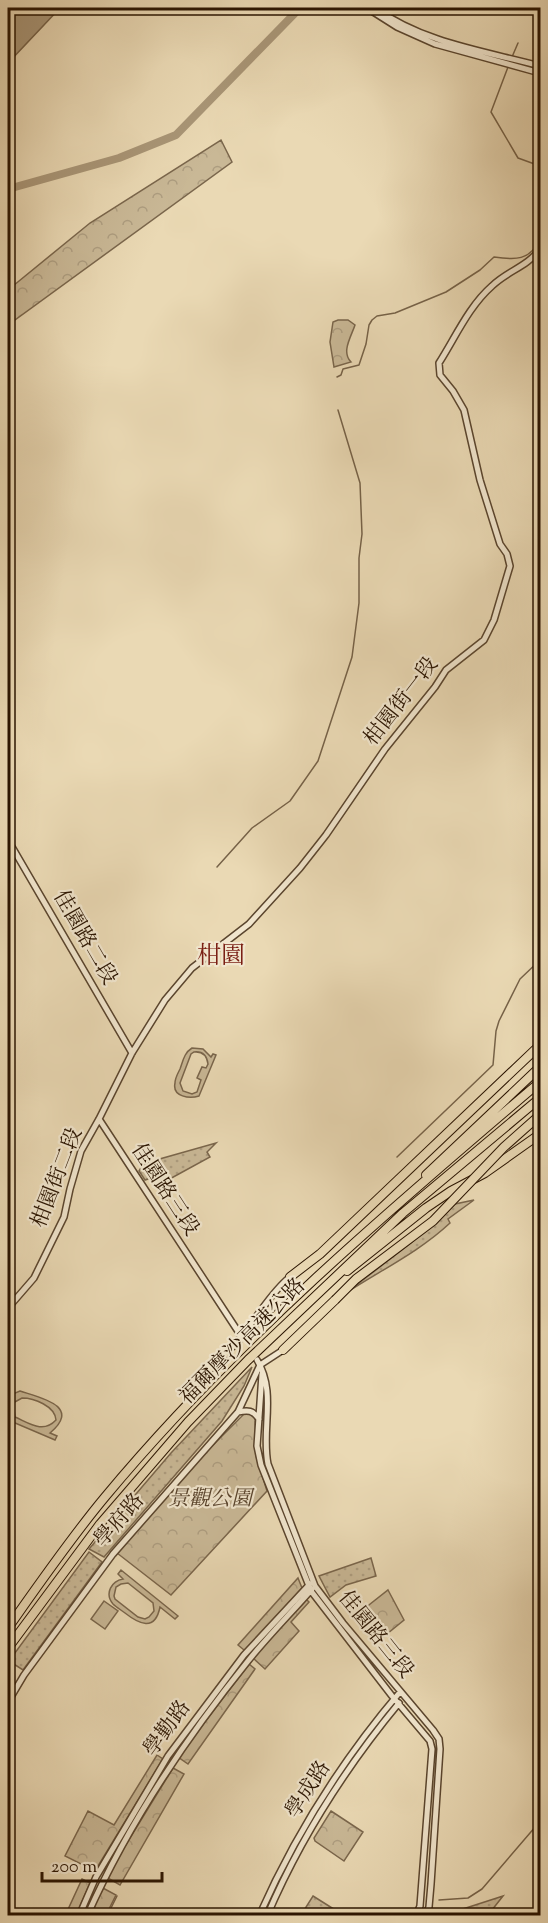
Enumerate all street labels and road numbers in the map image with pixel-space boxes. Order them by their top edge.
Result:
street label: 柑園街一段 [358,651,446,753]
street label: 佳園路二段 [45,885,123,991]
street label: 柑園街二段 [25,1124,91,1232]
street label: 佳園路三段 [123,1138,205,1242]
street label: 福爾摩沙高速公路 [173,1272,313,1412]
street label: 學府路 [88,1487,152,1555]
street label: 佳園路三段 [330,1585,420,1685]
street label: 學勤路 [137,1695,199,1763]
street label: 學成路 [279,1755,339,1825]

